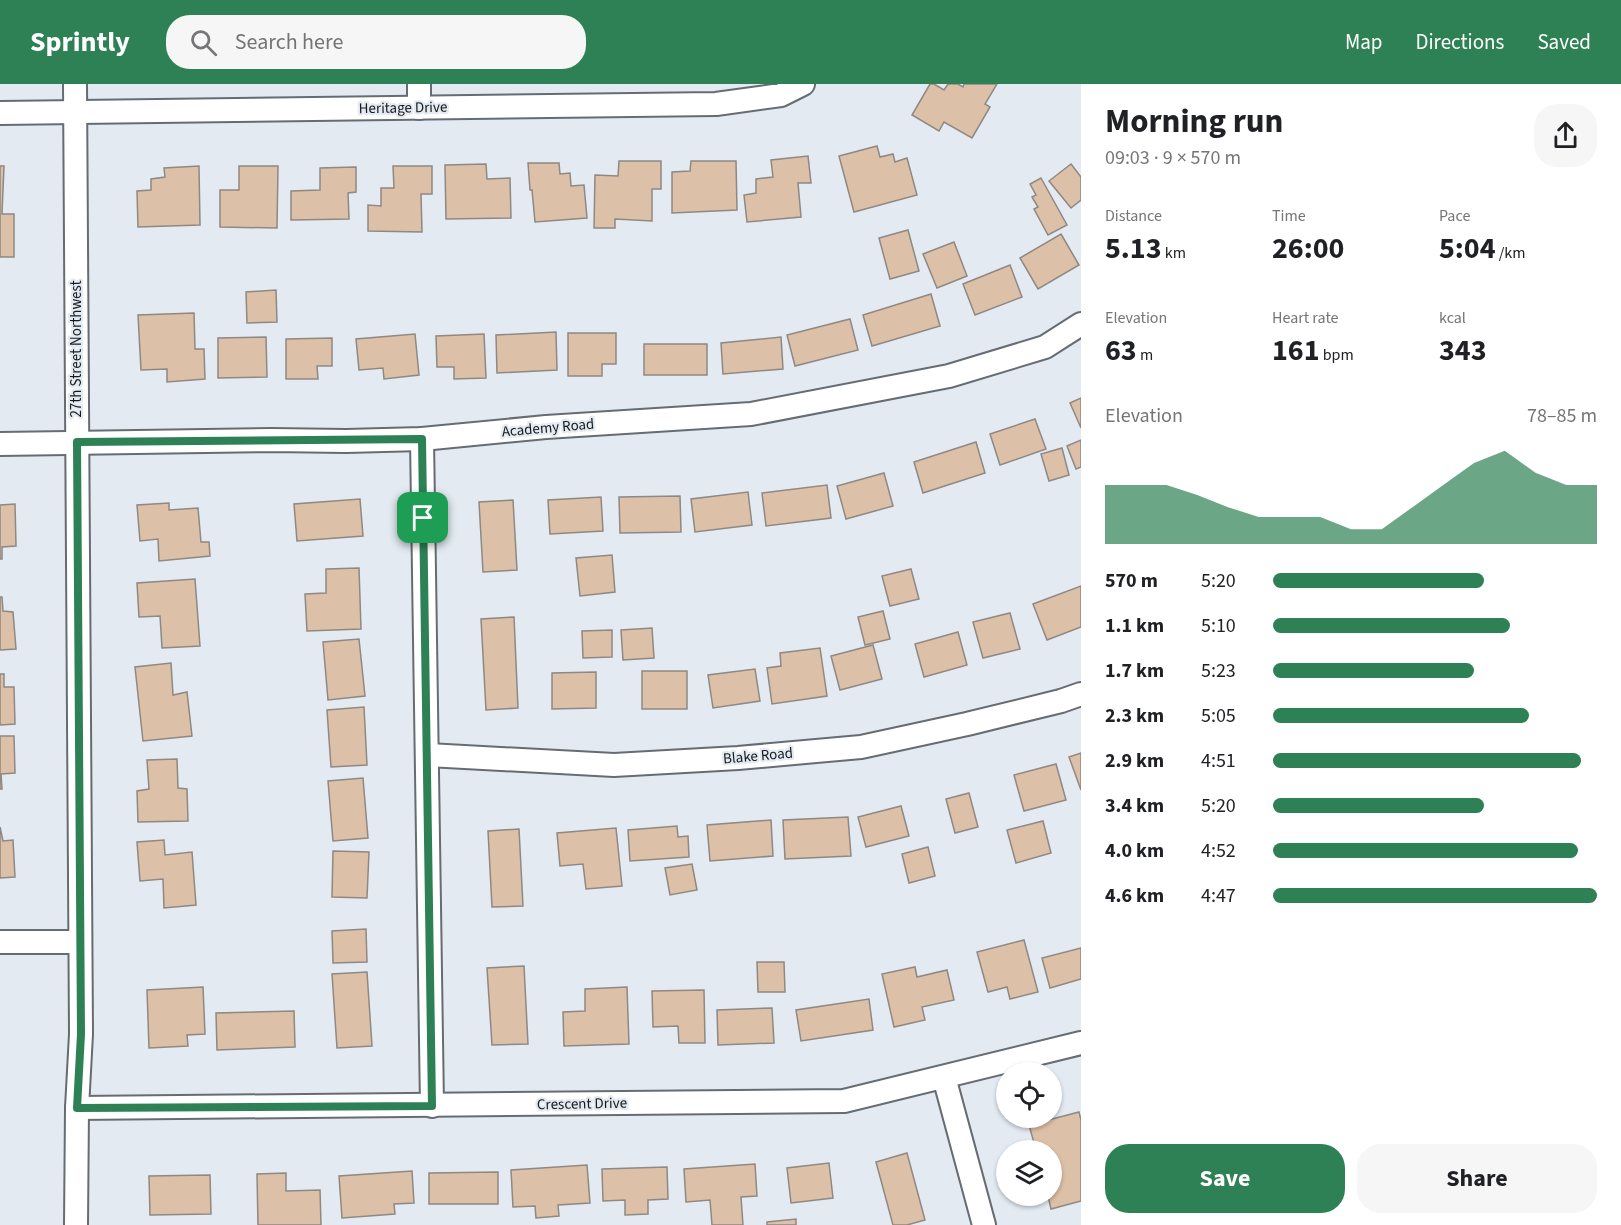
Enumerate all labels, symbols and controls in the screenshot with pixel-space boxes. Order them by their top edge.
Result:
search box [166,15,586,69]
text: Sprintly [30,22,130,62]
icon: search [187,26,220,59]
text: Search here [235,26,343,58]
text: Map [1345,27,1383,57]
text: Directions [1416,27,1504,57]
text: Saved [1537,27,1591,57]
street label: Heritage Drive [358,97,448,119]
text: Morning run [1105,98,1283,145]
button: share [1534,104,1597,167]
text: 09:03 · 9 × 570 m [1105,144,1241,172]
text: Distance [1105,205,1162,227]
text: Time [1272,205,1306,227]
text: Pace [1439,205,1470,227]
text: 5.13 [1105,227,1162,270]
text: 26:00 [1272,227,1344,270]
text: 5:04 [1439,227,1496,270]
text: km [1162,242,1186,264]
text: /km [1496,242,1526,264]
street label: 27th Street Northwest [66,280,87,418]
text: Elevation [1105,307,1167,329]
text: Heart rate [1272,307,1339,329]
text: kcal [1439,307,1466,329]
text: 63 [1105,329,1137,372]
text: 161 [1272,329,1320,372]
text: 343 [1439,329,1487,372]
text: m [1137,344,1153,366]
text: bpm [1320,344,1354,366]
text: Elevation [1105,402,1183,430]
text: 78–85 m [1527,402,1597,430]
street label: Academy Road [501,413,595,443]
pin [397,492,448,543]
icon: arrive [406,501,439,534]
text: 570 m [1105,567,1158,595]
text: 5:20 [1201,567,1236,595]
text: 1.1 km [1105,612,1164,640]
text: 5:10 [1201,612,1236,640]
text: 1.7 km [1105,657,1164,685]
text: 5:23 [1201,657,1236,685]
text: 2.3 km [1105,702,1164,730]
text: 5:05 [1201,702,1236,730]
street label: Blake Road [722,742,794,770]
text: 2.9 km [1105,747,1164,775]
text: 4:51 [1201,747,1236,775]
text: 3.4 km [1105,792,1164,820]
text: 5:20 [1201,792,1236,820]
text: 4.0 km [1105,837,1164,865]
text: 4:52 [1201,837,1236,865]
text: 4.6 km [1105,882,1164,910]
text: 4:47 [1201,882,1236,910]
map controls [996,1062,1062,1206]
button: locate [996,1062,1062,1128]
street label: Crescent Drive [537,1093,627,1115]
button: layers [996,1140,1062,1206]
button: Save [1105,1144,1345,1213]
button: Share [1357,1144,1597,1213]

